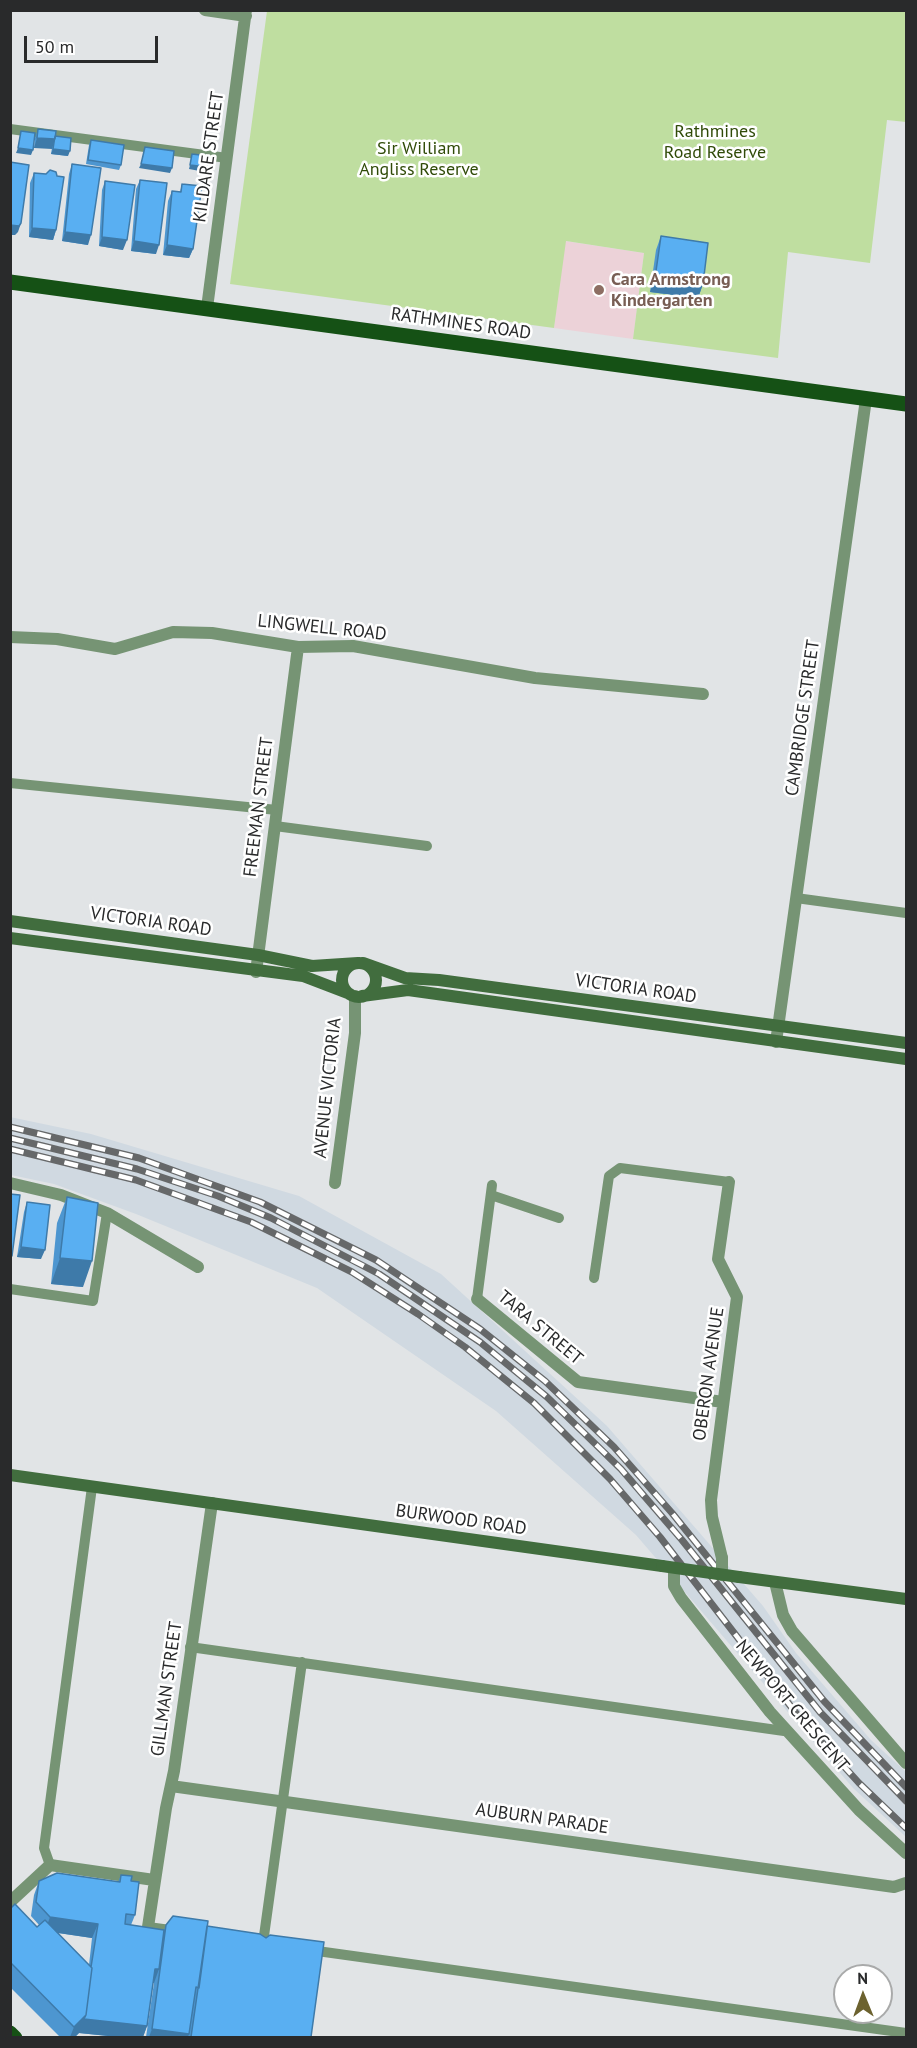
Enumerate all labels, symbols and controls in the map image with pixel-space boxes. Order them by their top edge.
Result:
scale bar [27,24,160,62]
text: 50 m [35,35,74,58]
street label: KILDARE STREET [189,90,229,224]
park label: Rathmines Road Reserve [664,121,766,164]
park label: Sir William Angliss Reserve [359,138,479,180]
place label: Cara Armstrong Kindergarten [611,269,731,312]
marker: Cara Armstrong Kindergarten [592,283,606,297]
street label: RATHMINES ROAD [390,303,532,345]
street label: LINGWELL ROAD [256,610,388,646]
street label: CAMBRIDGE STREET [781,638,825,798]
street label: FREEMAN STREET [240,736,278,878]
street label: VICTORIA ROAD [89,903,213,941]
street label: VICTORIA ROAD [574,970,698,1008]
street label: AVENUE VICTORIA [310,1017,346,1159]
street label: TARA STREET [493,1286,587,1370]
street label: OBERON AVENUE [689,1306,729,1442]
street label: BURWOOD ROAD [394,1500,528,1540]
street label: GILLMAN STREET [147,1620,187,1758]
street label: NEWPORT CRESCENT [731,1636,853,1776]
street label: AUBURN PARADE [474,1799,610,1839]
north arrow [833,1964,893,2024]
text: N [857,1968,868,1988]

